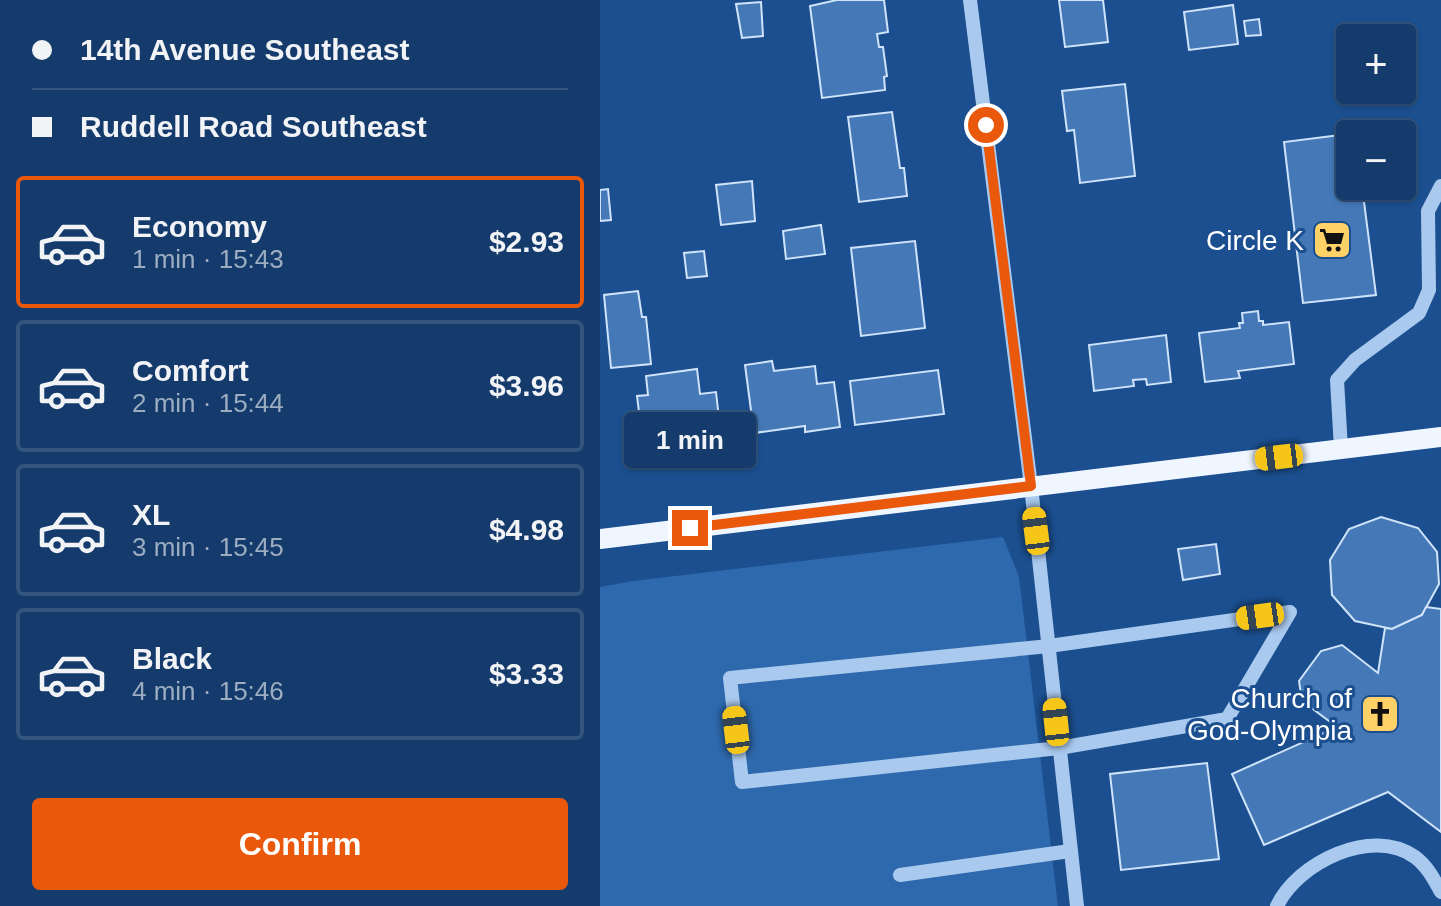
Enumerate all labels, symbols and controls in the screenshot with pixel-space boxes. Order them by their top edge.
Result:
map controls [1336,24,1416,200]
button: + [1336,24,1416,104]
text: 14th Avenue Southeast [80,33,410,66]
route start [968,107,1004,143]
text: Ruddell Road Southeast [80,110,427,143]
button: − [1336,120,1416,200]
icon: car [36,206,108,278]
text: Economy [132,210,267,243]
supermarket icon: Circle K [1311,219,1353,261]
text: $2.93 [489,225,564,258]
place label: Circle K [1206,225,1304,256]
text: 1 min · 15:43 [132,244,284,274]
icon: car [36,350,108,422]
text: Comfort [132,354,249,387]
text: $3.96 [489,369,564,402]
text: 2 min · 15:44 [132,388,284,418]
callout: 1 min [624,412,756,468]
text: 1 min [656,425,724,455]
car [1254,442,1304,472]
icon: car [36,494,108,566]
text: XL [132,498,170,531]
car [1021,506,1051,556]
route end [672,510,708,546]
text: $4.98 [489,513,564,546]
text: 3 min · 15:45 [132,532,284,562]
car [1235,601,1285,631]
icon: car [36,638,108,710]
text: Black [132,642,212,675]
text: $3.33 [489,657,564,690]
text: 4 min · 15:46 [132,676,284,706]
place label: Church of God-Olympia [1187,683,1352,746]
church icon: Church of God-Olympia [1359,693,1401,735]
car [1042,697,1070,747]
car [721,705,751,755]
button: Confirm [32,798,568,890]

